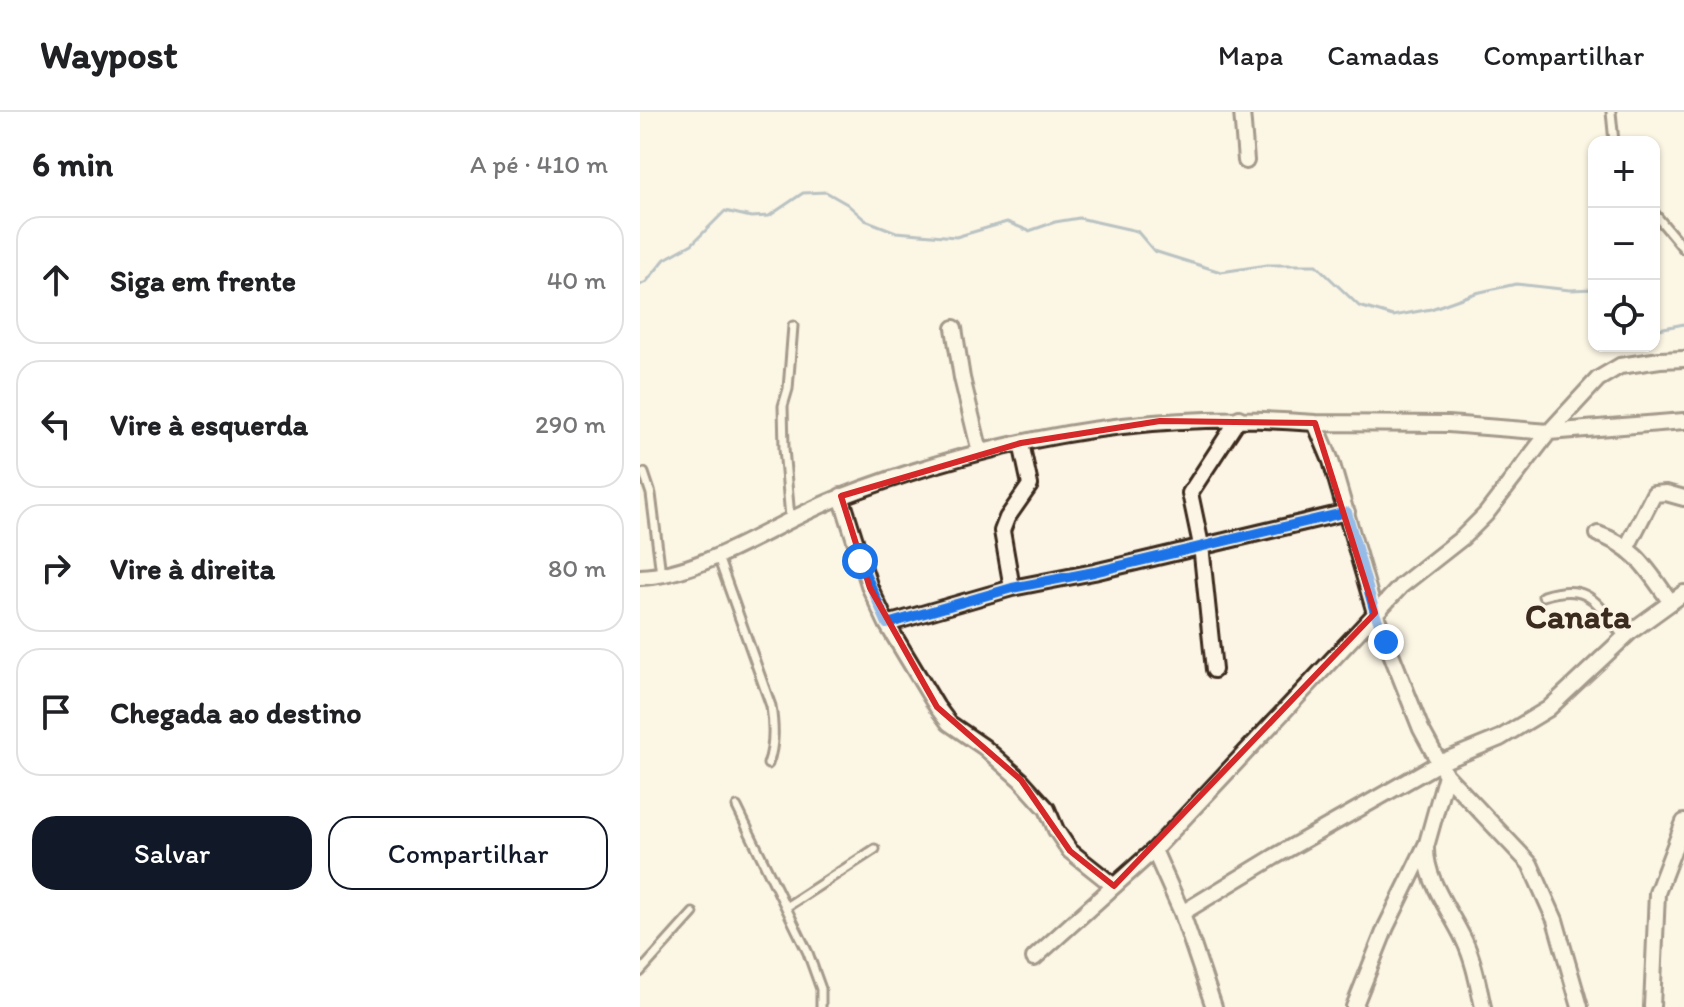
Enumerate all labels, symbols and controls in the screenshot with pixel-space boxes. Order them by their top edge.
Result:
text: Waypost [40,32,178,78]
text: Mapa [1218,38,1283,72]
text: Camadas [1327,38,1439,72]
text: Compartilhar [1483,38,1644,72]
map controls [1588,136,1660,352]
button: + [1588,136,1660,208]
text: 6 min [32,144,113,185]
text: A pé · 410 m [470,148,608,180]
button: − [1588,208,1660,280]
icon: ahead [34,258,78,302]
text: Siga em frente [110,262,296,299]
text: 40 m [547,264,606,296]
button: locate [1588,280,1660,352]
icon: left [34,402,78,446]
text: Vire à esquerda [110,406,308,443]
text: 290 m [535,408,606,440]
route start [842,543,878,579]
icon: right [34,546,78,590]
text: Vire à direita [110,550,275,587]
text: 80 m [548,552,606,584]
district label: Canata [1525,596,1631,637]
route end [1368,624,1404,660]
icon: arrive [34,690,78,734]
text: Chegada ao destino [110,694,362,731]
button: Salvar [32,816,312,890]
button: Compartilhar [328,816,608,890]

